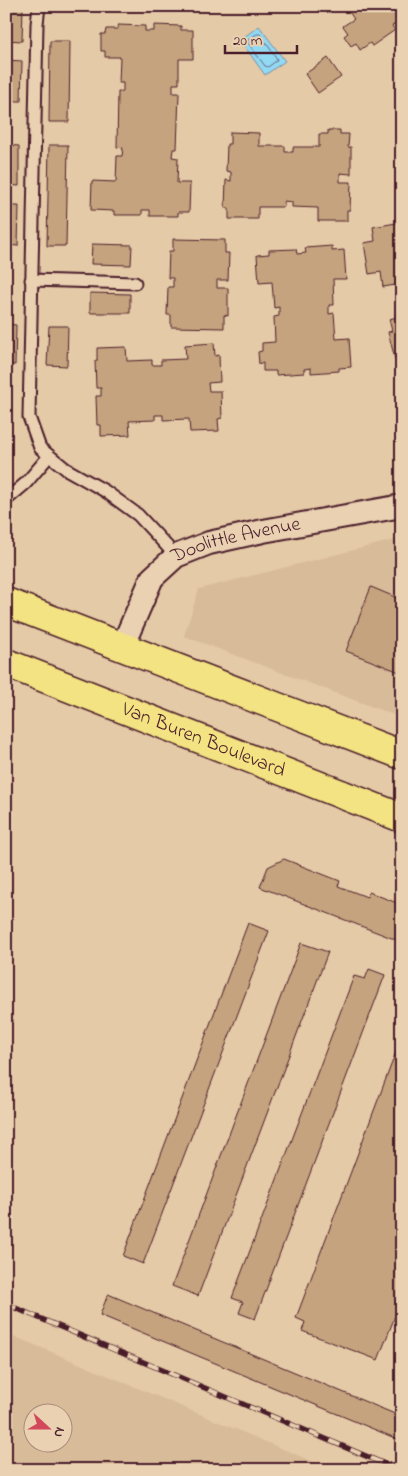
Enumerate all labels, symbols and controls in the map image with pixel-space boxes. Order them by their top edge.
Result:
scale bar [225,22,298,54]
text: 20 m [233,30,263,52]
street label: Doolittle Avenue [166,510,303,571]
street label: Van Buren Boulevard [116,695,290,785]
north arrow [22,1404,72,1454]
text: N [47,1424,70,1440]

